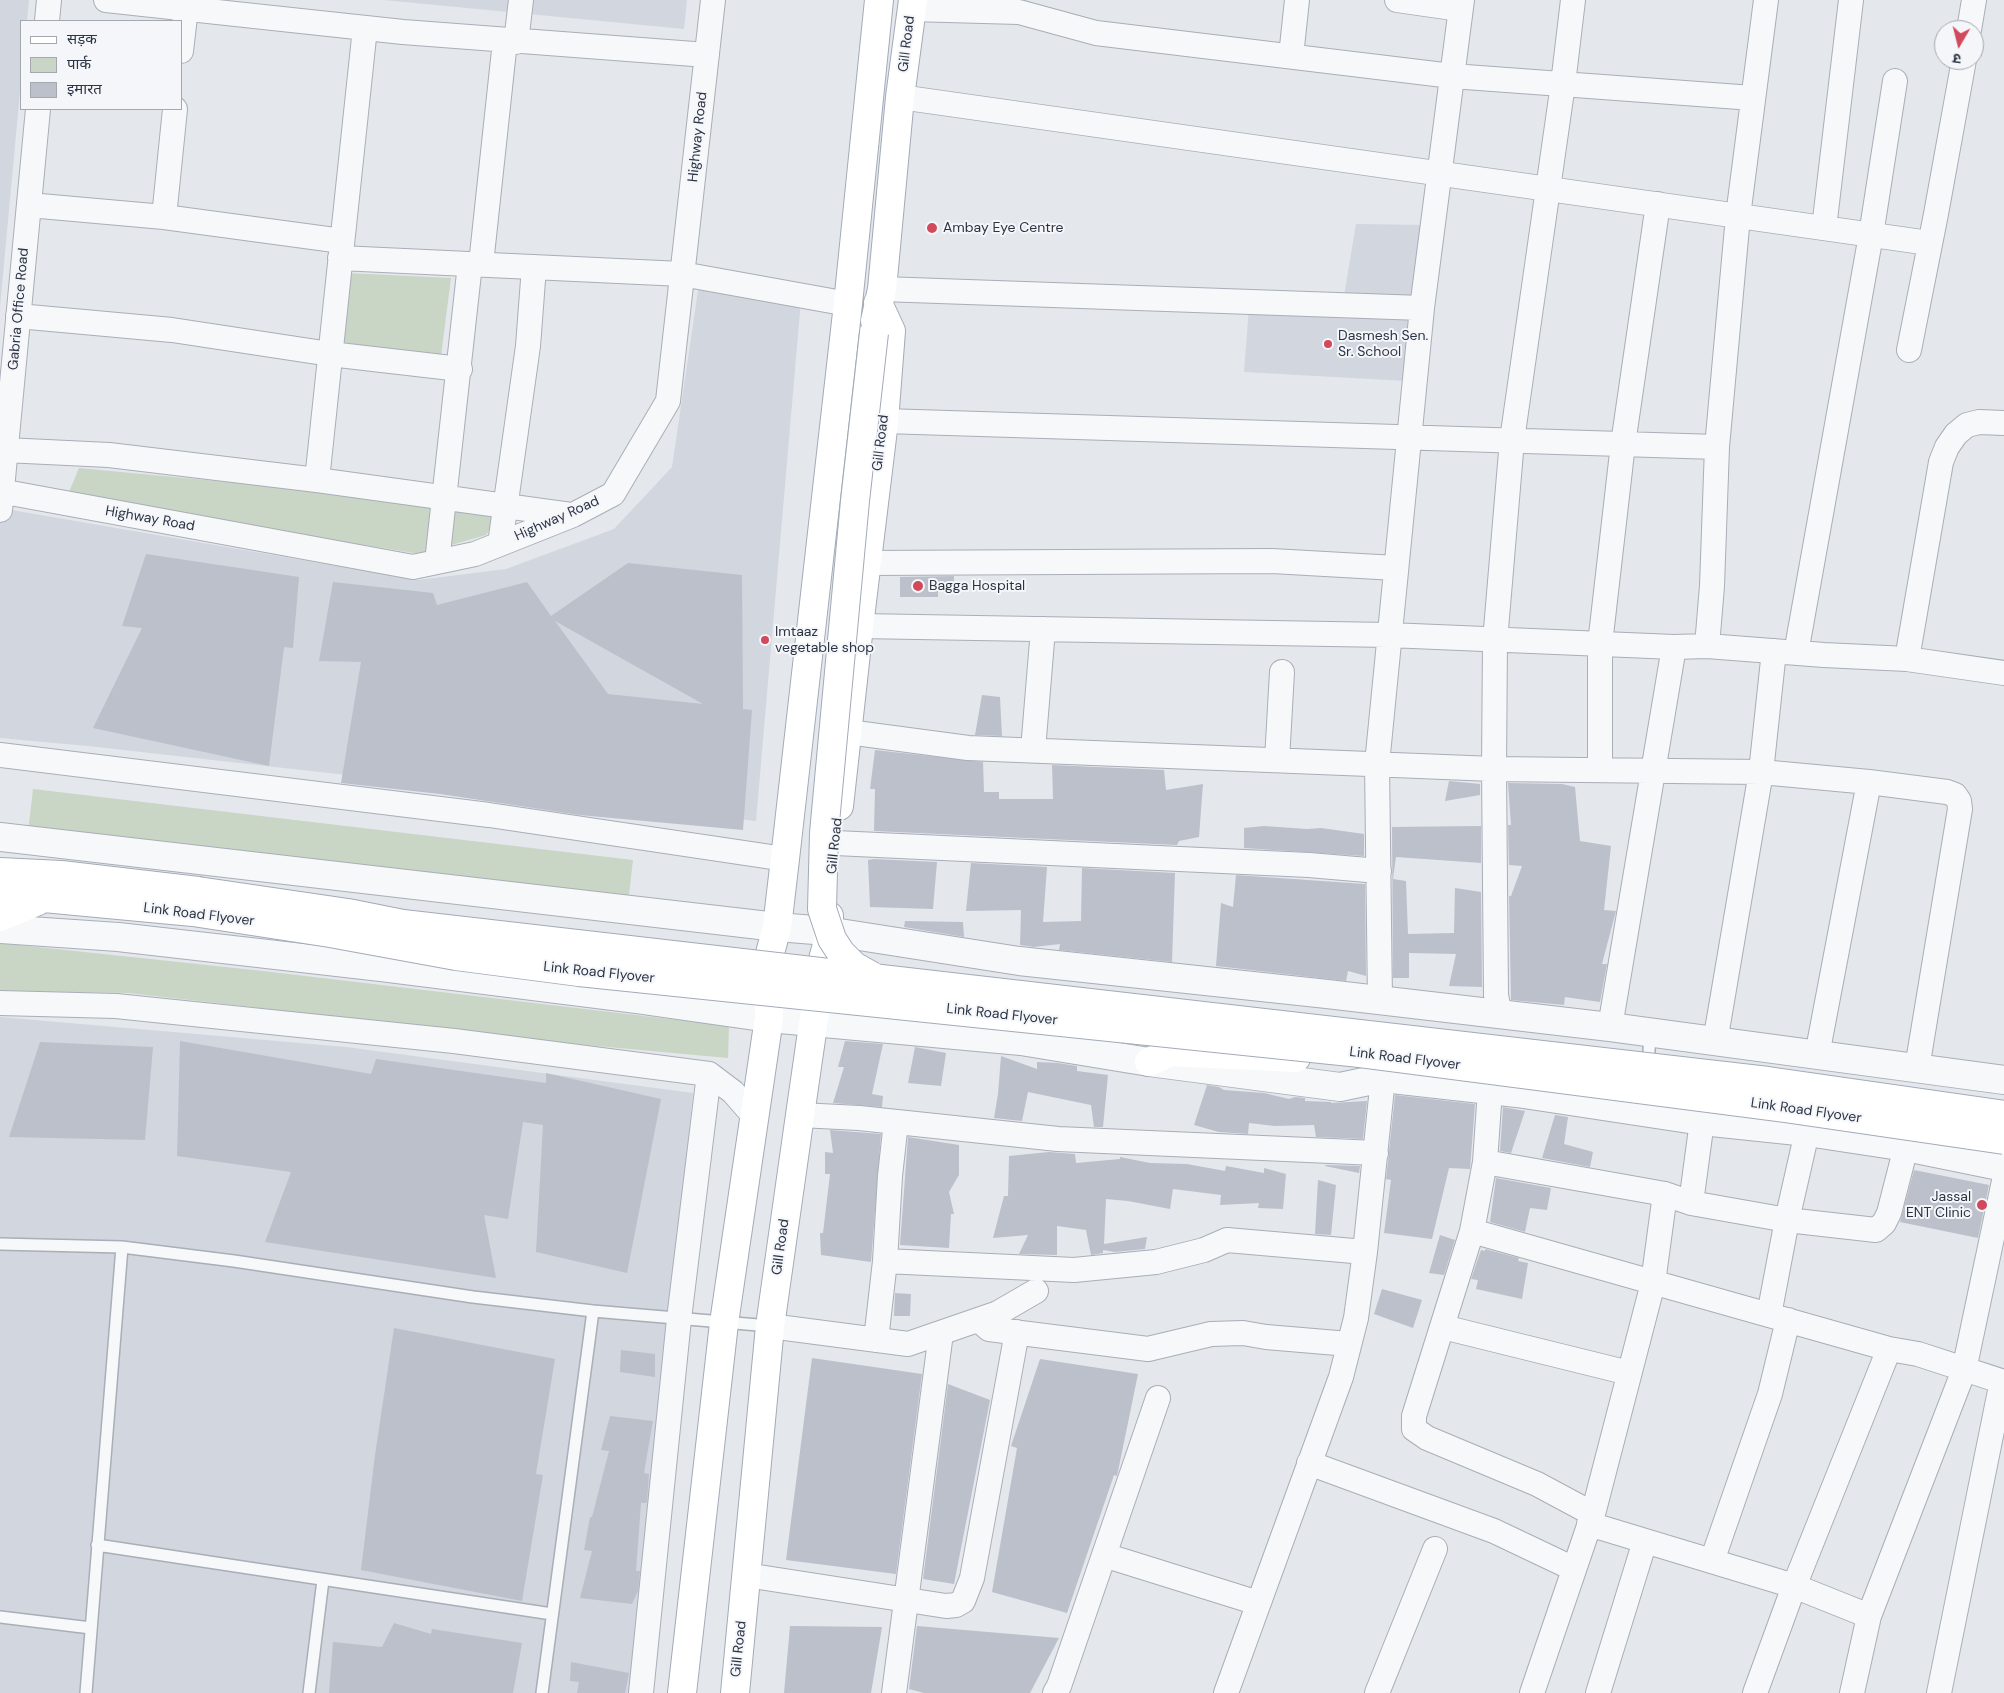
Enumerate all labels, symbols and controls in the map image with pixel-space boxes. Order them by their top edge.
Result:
street label: Gill Road [895,15,919,73]
legend [20,20,182,110]
north arrow [1934,20,1984,70]
text: सड़क [67,29,97,49]
text: उ [1952,49,1962,68]
text: पार्क [67,54,91,74]
text: इमारत [67,79,102,99]
street label: Highway Road [685,91,711,183]
place label: Ambay Eye Centre [943,220,1064,236]
marker: Ambay Eye Centre [925,221,939,235]
street label: Gabria Office Road [5,247,33,371]
place label: Dasmesh Sen. Sr. School [1338,328,1428,361]
marker: Dasmesh Sen. Sr. School [1322,338,1334,350]
street label: Gill Road [869,414,893,472]
street label: Highway Road [512,493,602,545]
street label: Highway Road [104,503,196,535]
place label: Bagga Hospital [929,578,1025,594]
marker: Bagga Hospital [911,579,925,593]
place label: Imtaaz vegetable shop [775,624,874,656]
marker: Imtaaz vegetable shop [759,634,771,646]
street label: Gill Road [824,817,846,875]
street label: Link Road Flyover [143,900,255,930]
street label: Link Road Flyover [543,959,655,987]
street label: Link Road Flyover [946,1001,1058,1029]
street label: Link Road Flyover [1349,1044,1461,1074]
street label: Link Road Flyover [1750,1095,1862,1127]
place label: Jassal ENT Clinic [1906,1189,1971,1222]
marker: Jassal ENT Clinic [1975,1198,1989,1212]
street label: Gill Road [769,1218,793,1276]
street label: Gill Road [728,1620,750,1678]

